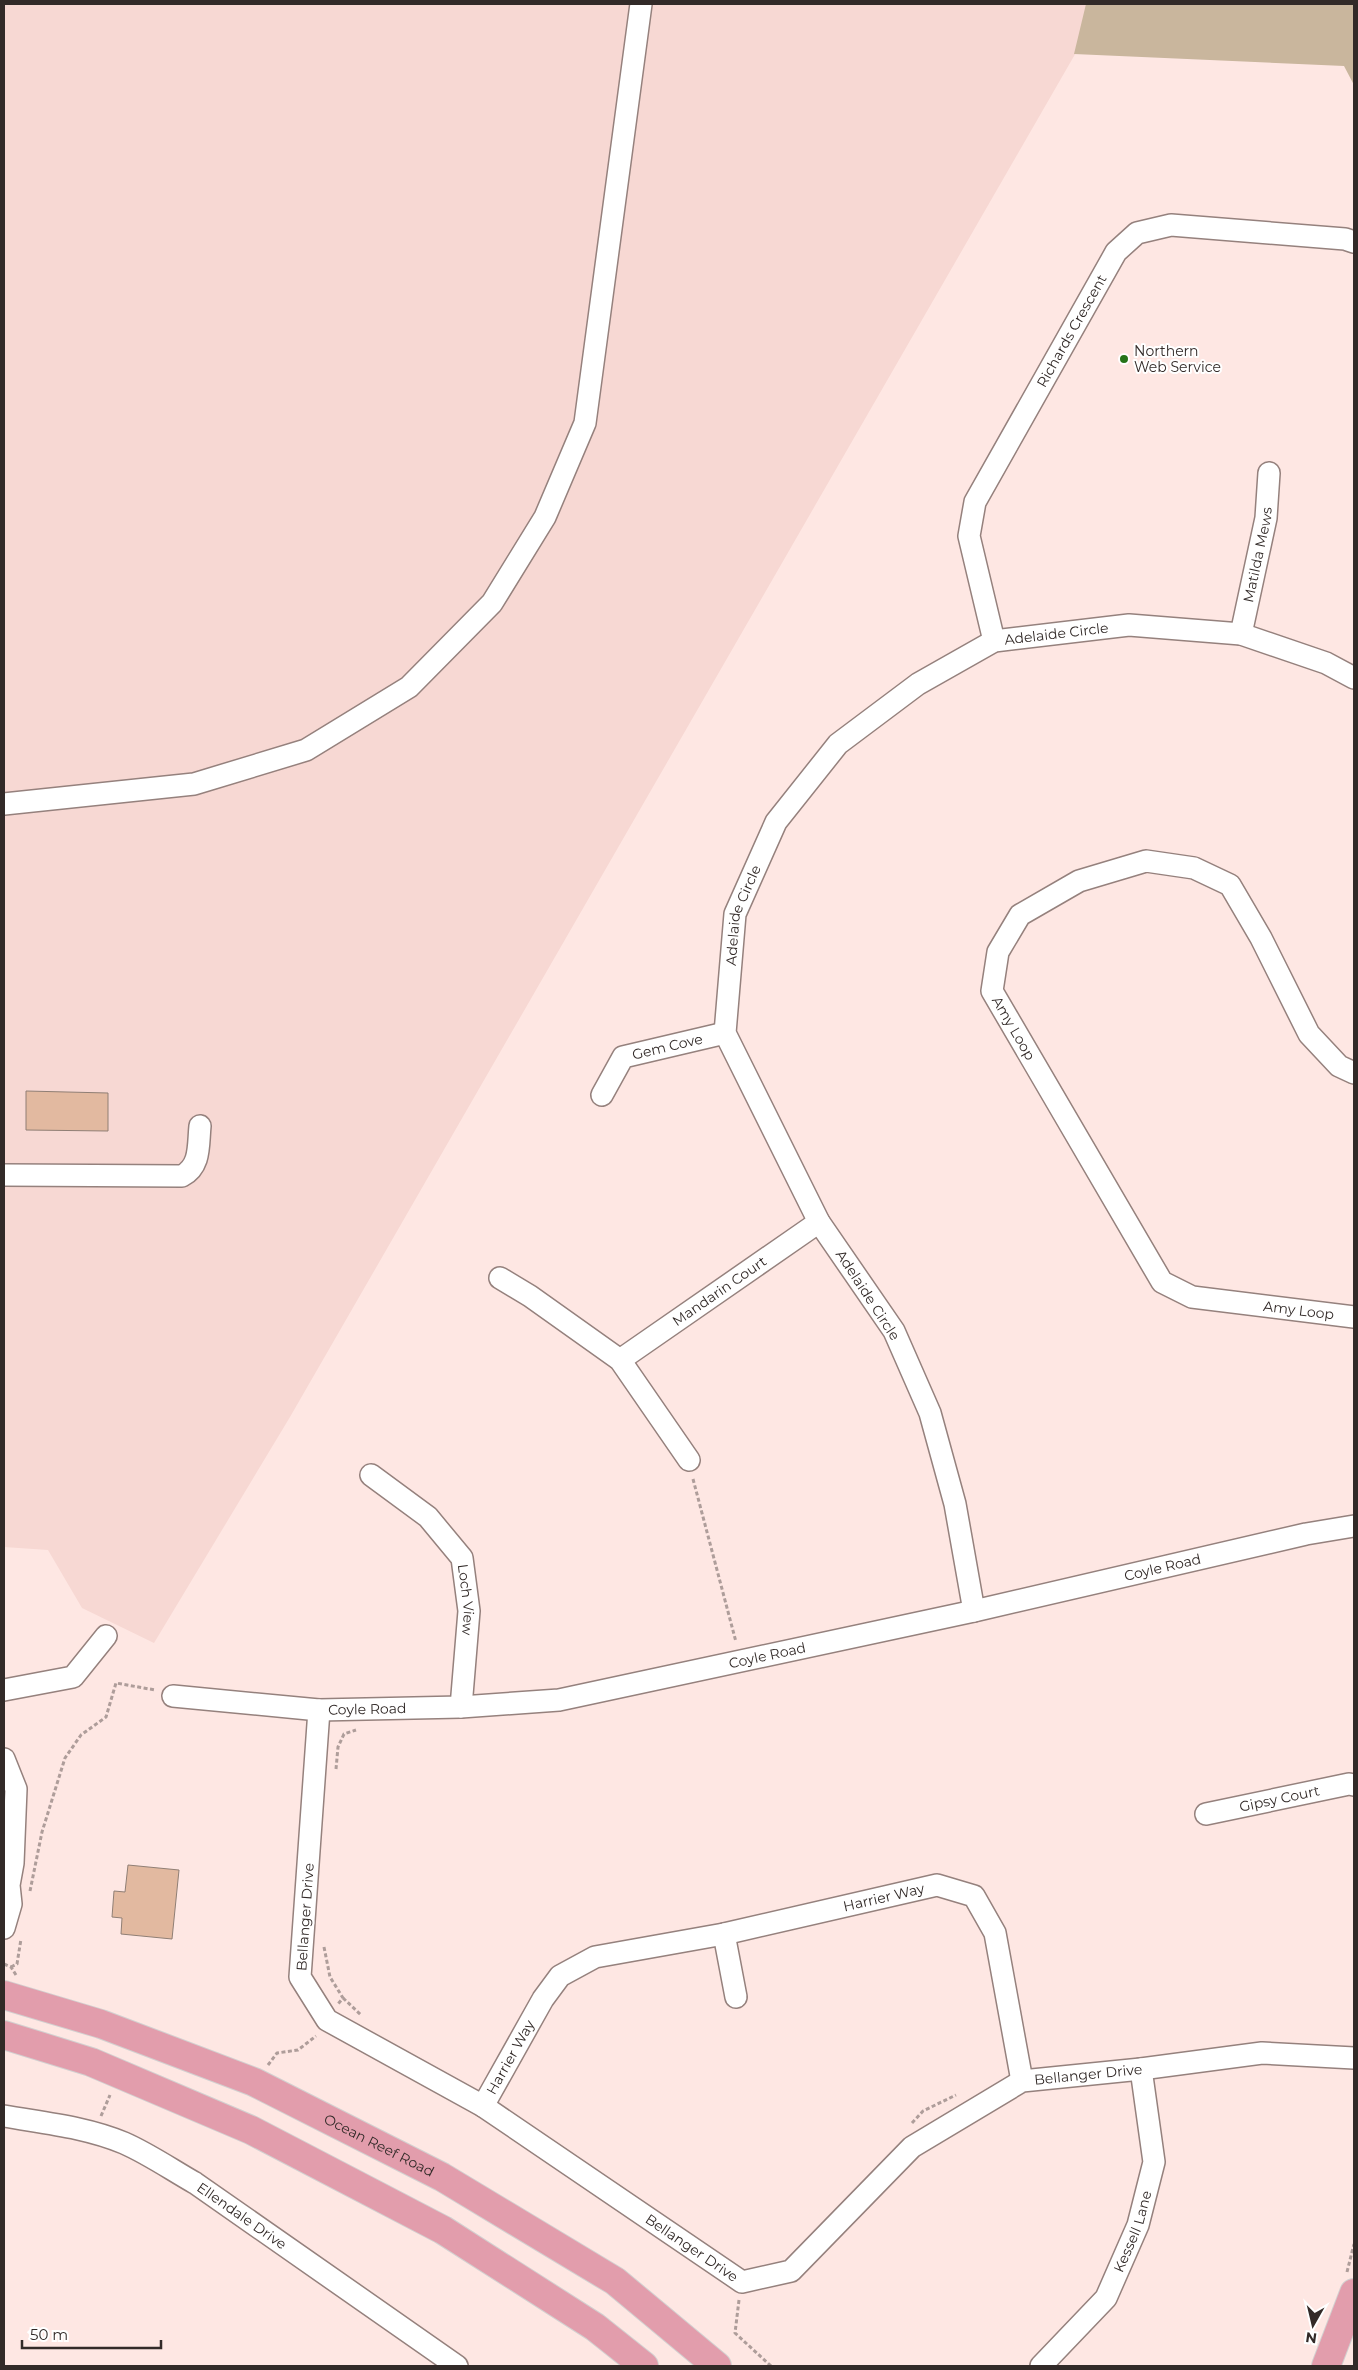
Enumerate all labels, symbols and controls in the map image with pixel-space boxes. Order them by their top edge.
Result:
street label: Richards Crescent [1033,271,1111,391]
place label: Northern Web Service [1134,342,1221,376]
marker: Northern Web Service [1118,353,1130,365]
street label: Matilda Mews [1239,506,1276,604]
street label: Adelaide Circle [1003,619,1109,649]
street label: Adelaide Circle [722,862,765,966]
street label: Amy Loop [988,993,1039,1063]
street label: Gem Cove [630,1030,704,1064]
street label: Adelaide Circle [832,1246,904,1344]
street label: Mandarin Court [669,1252,770,1330]
street label: Amy Loop [1262,1297,1335,1323]
street label: Coyle Road [1122,1550,1203,1585]
street label: Loch View [454,1563,478,1637]
street label: Coyle Road [727,1638,807,1672]
street label: Coyle Road [328,1699,407,1719]
street label: Gipsy Court [1238,1781,1321,1816]
street label: Bellanger Drive [292,1862,318,1972]
street label: Harrier Way [841,1879,926,1915]
street label: Harrier Way [482,2016,539,2098]
street label: Bellanger Drive [1033,2060,1143,2089]
street label: Ocean Reef Road [321,2110,437,2181]
street label: Ellendale Drive [194,2178,290,2253]
street label: Kessell Lane [1109,2189,1155,2275]
street label: Bellanger Drive [642,2210,742,2286]
north arrow [1288,2300,1338,2350]
scale bar [22,2318,161,2350]
text: 50 m [30,2325,68,2344]
text: N [1304,2328,1318,2348]

